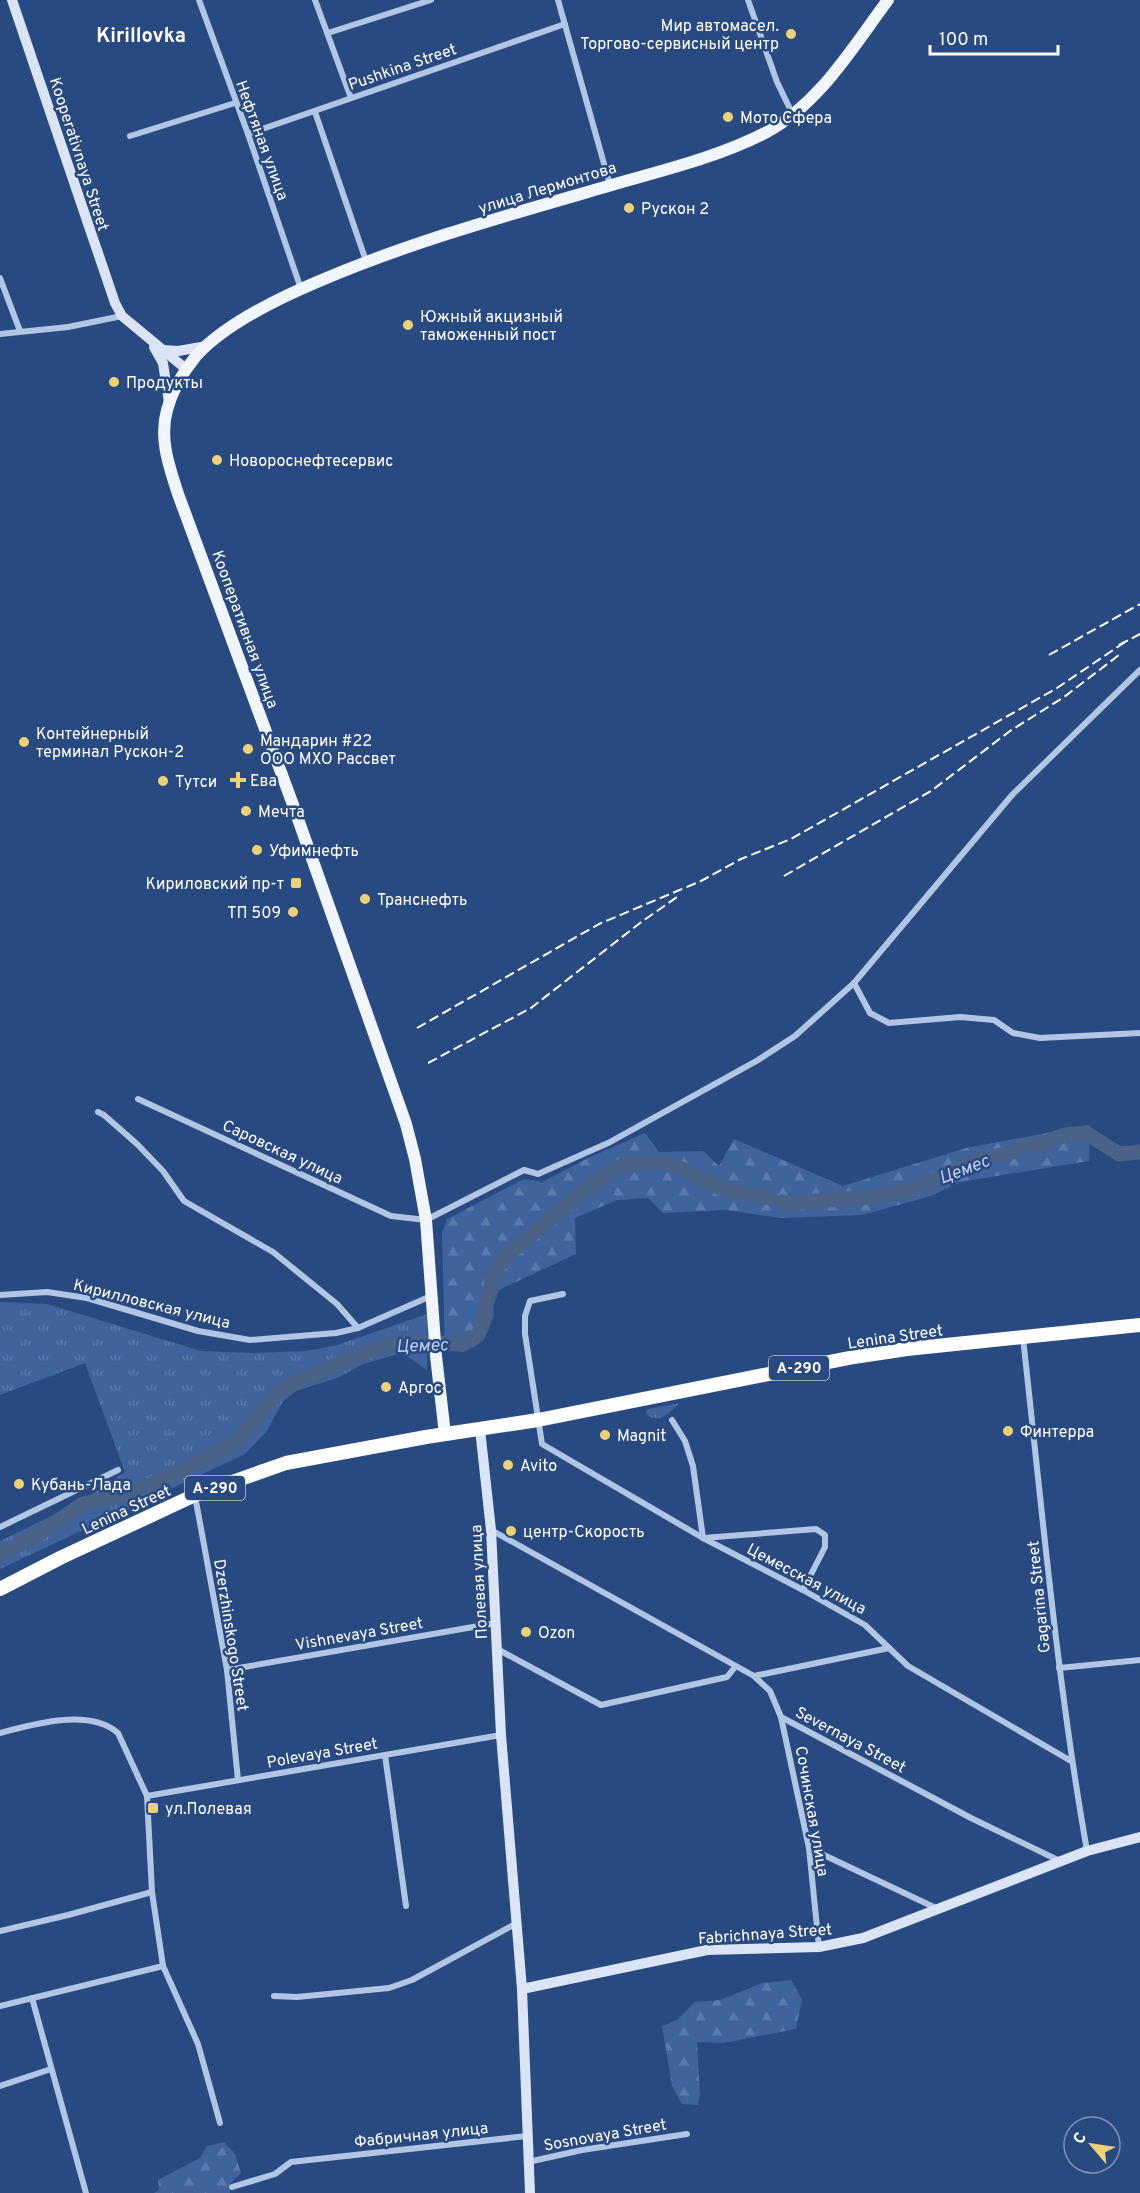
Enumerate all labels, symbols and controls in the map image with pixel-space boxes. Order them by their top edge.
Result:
place label: Мир автомасел. Торгово-сервисный центр [580,17,779,55]
scale bar [930,18,1058,56]
district label: Kirillovka [96,24,186,50]
marker: Мир автомасел. Торгово-сервисный центр [784,27,798,41]
text: 100 m [939,29,988,52]
street label: Pushkina Street [346,40,459,96]
street label: Kooperativnaya Street [44,75,112,234]
street label: Нефтяная улица [230,78,292,203]
place label: Мото Сфера [740,109,832,129]
marker: Мото Сфера [721,110,735,124]
street label: улица Лермонтова [476,158,619,219]
place label: Рускон 2 [641,200,709,220]
marker: Рускон 2 [622,201,636,215]
place label: Южный акцизный таможенный пост [420,308,563,346]
marker: Южный акцизный таможенный пост [401,318,415,332]
place label: Продукты [126,374,203,394]
marker: Продукты [107,375,121,389]
place label: Новороснефтесервис [229,452,393,472]
marker: Новороснефтесервис [210,453,224,467]
street label: Кооперативная улица [206,548,282,711]
place label: Контейнерный терминал Рускон-2 [36,725,184,763]
place label: Мандарин #22 ООО МХО Рассвет [260,732,396,770]
marker: Контейнерный терминал Рускон-2 [17,735,31,749]
marker: Мандарин #22 ООО МХО Рассвет [241,742,255,756]
place label: Ева [250,772,277,792]
place label: Тутси [175,773,217,793]
marker: Ева [231,773,245,787]
marker: Тутси [156,774,170,788]
place label: Мечта [258,803,305,823]
marker: Мечта [239,804,253,818]
place label: Уфимнефть [269,842,359,862]
marker: Уфимнефть [250,843,264,857]
place label: Кириловский пр-т [145,875,284,895]
marker: Кириловский пр-т [289,876,303,890]
place label: Транснефть [377,891,467,911]
marker: Транснефть [358,892,372,906]
place label: ТП 509 [227,904,281,924]
marker: ТП 509 [286,905,300,919]
street label: Саровская улица [219,1116,345,1189]
water label: Цемес [936,1150,993,1190]
street label: Кирилловская улица [71,1276,232,1334]
street label: Lenina Street [846,1321,944,1355]
water label: Цемес [396,1334,449,1359]
road number: А-290 [769,1356,829,1380]
place label: Аргос [398,1379,442,1399]
marker: Аргос [379,1380,393,1394]
place label: Финтерра [1020,1423,1094,1443]
marker: Финтерра [1001,1424,1015,1438]
place label: Magnit [617,1427,666,1447]
marker: Magnit [598,1428,612,1442]
place label: Avito [520,1457,557,1477]
marker: Avito [501,1458,515,1472]
place label: Кубань-Лада [31,1476,131,1496]
road number: А-290 [185,1476,245,1500]
marker: Кубань-Лада [12,1477,26,1491]
street label: Lenina Street [79,1481,175,1540]
place label: центр-Скорость [523,1523,645,1543]
street label: Полевая улица [467,1524,493,1640]
marker: центр-Скорость [504,1524,518,1538]
street label: Цемесская улица [743,1540,869,1620]
street label: Gagarina Street [1024,1540,1056,1654]
street label: Dzerzhinskogo Street [208,1558,252,1713]
street label: Vishnevaya Street [294,1614,425,1656]
place label: Ozon [538,1624,575,1644]
marker: Ozon [519,1625,533,1639]
street label: Severnaya Street [791,1703,909,1778]
street label: Polevaya Street [265,1734,379,1774]
street label: Сочинская улица [790,1745,832,1878]
place label: ул.Полевая [165,1800,252,1820]
marker: ул.Полевая [146,1801,160,1815]
street label: Fabrichnaya Street [697,1920,833,1950]
street label: Sosnovaya Street [542,2115,668,2157]
north arrow [1062,2115,1122,2175]
street label: Фабричная улица [353,2119,489,2153]
text: С [1069,2129,1092,2148]

